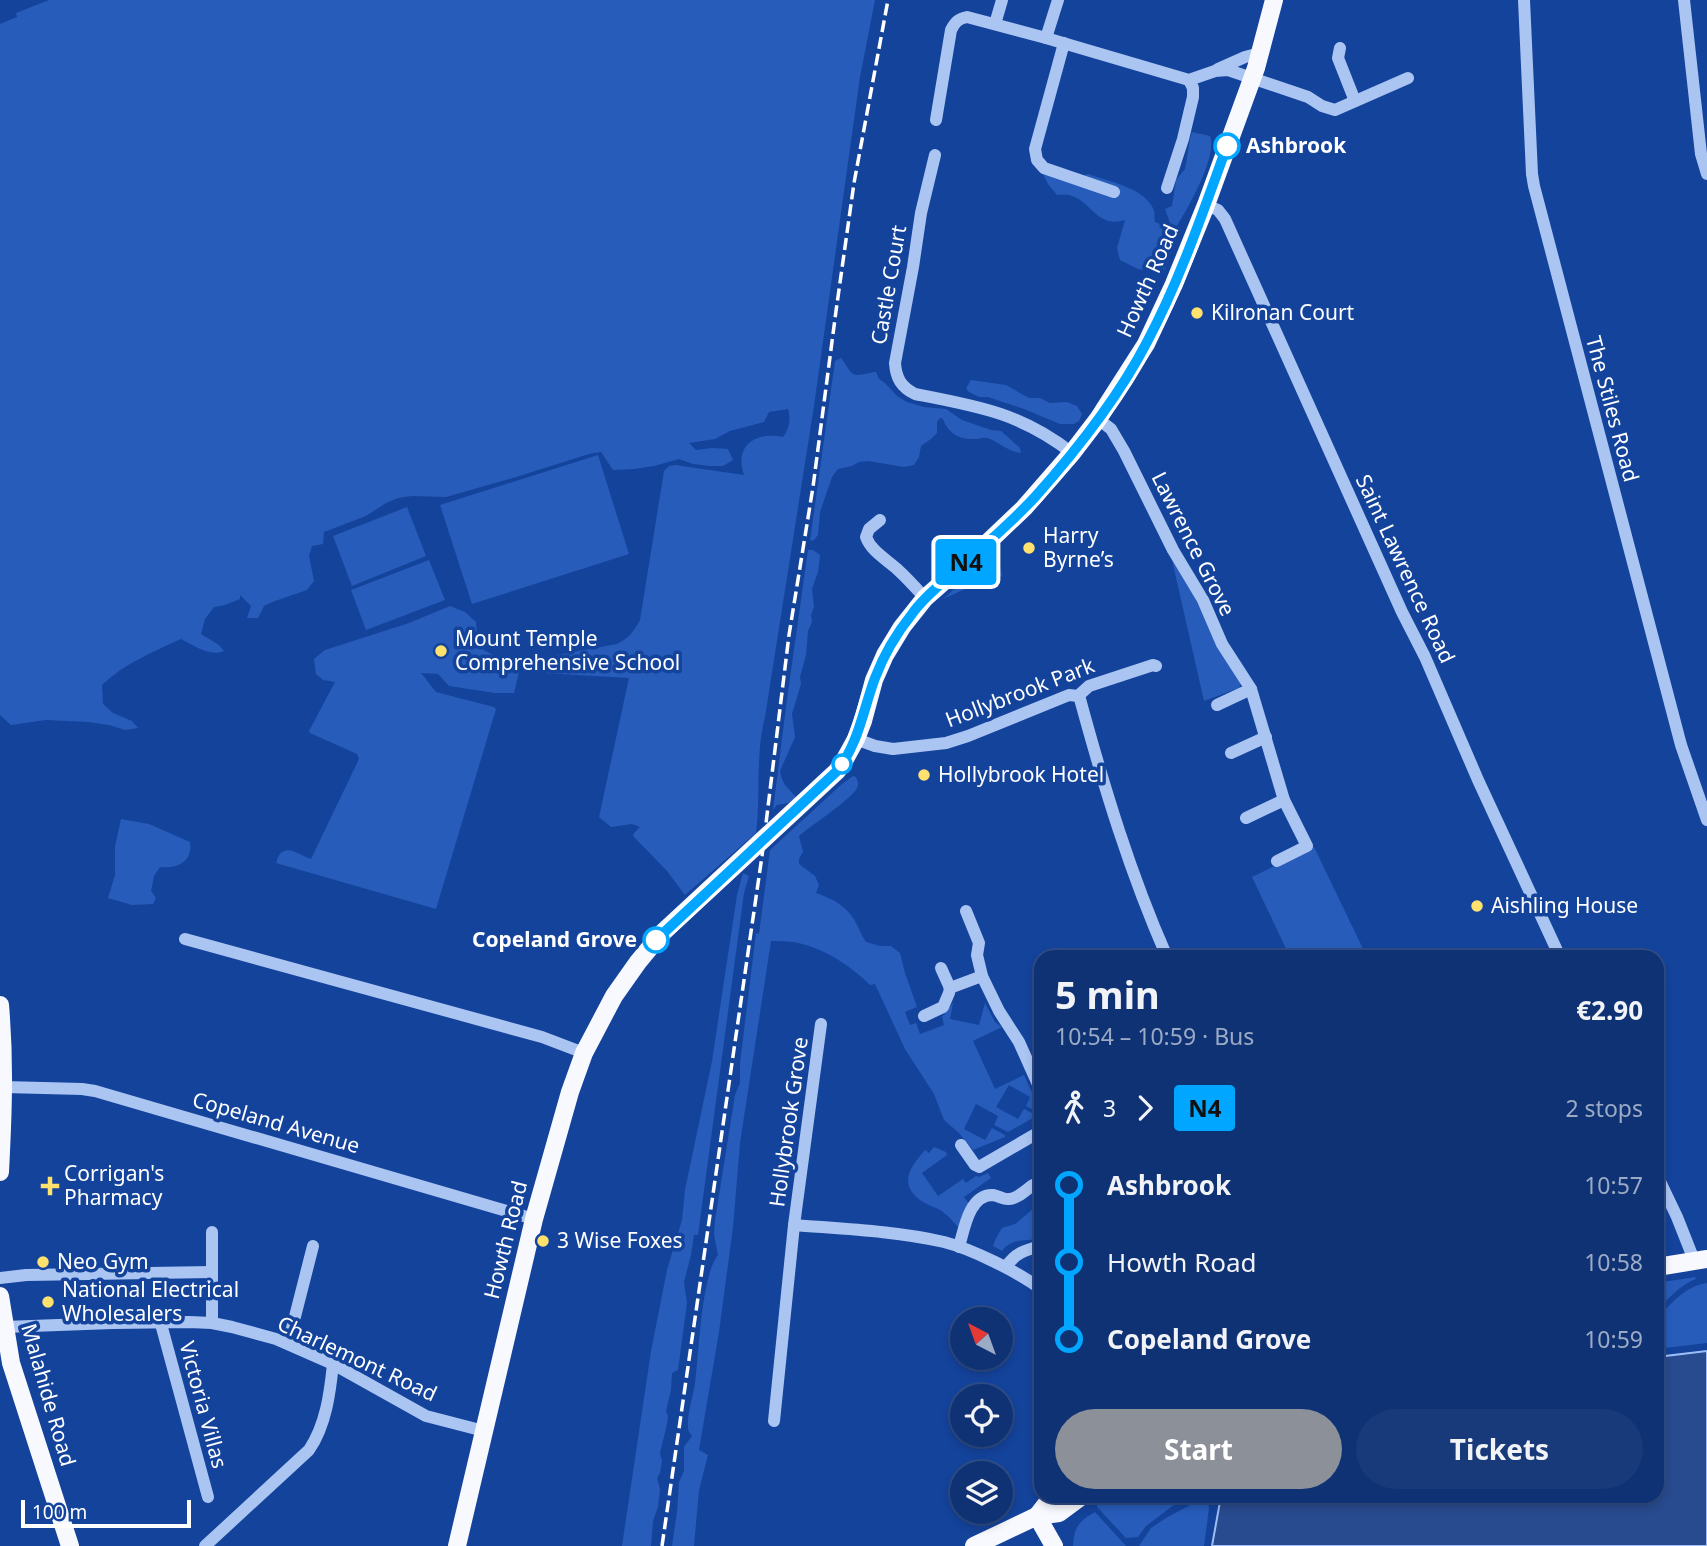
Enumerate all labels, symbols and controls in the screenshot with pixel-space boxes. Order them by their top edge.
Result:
place label: Ashbrook [1246,131,1347,159]
marker: Ashbrook [1214,133,1240,159]
street label: Howth Road [1110,220,1184,341]
street label: Castle Court [864,223,912,347]
place label: Kilronan Court [1211,298,1355,326]
marker: Kilronan Court [1189,305,1205,321]
street label: The Stiles Road [1580,333,1646,485]
street label: Lawrence Grove [1146,467,1242,620]
street label: Saint Lawrence Road [1350,470,1462,667]
place label: Harry Byrne’s [1043,521,1114,573]
line badge: N4 [934,539,998,585]
marker: Harry Byrne’s [1021,540,1037,556]
text: N4 [949,545,983,578]
place label: Mount Temple Comprehensive School [455,624,680,676]
marker: Mount Temple Comprehensive School [433,643,449,659]
street label: Hollybrook Park [941,651,1099,733]
unlabelled marker [832,754,852,774]
place label: Hollybrook Hotel [938,760,1104,788]
marker: Hollybrook Hotel [916,767,932,783]
place label: Aishling House [1491,891,1638,919]
marker: Aishling House [1469,898,1485,914]
place label: Copeland Grove [472,925,637,953]
marker: Copeland Grove [643,927,669,953]
text: 5 min [1055,968,1160,1020]
text: €2.90 [1576,992,1643,1028]
text: 10:54 – 10:59 · Bus [1055,1020,1254,1052]
street label: Hollybrook Grove [762,1035,814,1209]
street label: Copeland Avenue [189,1085,363,1159]
icon: walk [1055,1089,1093,1127]
icon: forward [1126,1089,1164,1127]
text: N4 [1188,1091,1221,1124]
text: 3 [1103,1092,1116,1124]
text: 2 stops [1565,1092,1643,1124]
place label: Corrigan's Pharmacy [64,1159,164,1211]
text: Ashbrook [1107,1167,1231,1203]
text: 10:57 [1584,1169,1643,1201]
marker: Corrigan's Pharmacy [42,1178,58,1194]
street label: Howth Road [477,1178,533,1302]
place label: 3 Wise Foxes [557,1226,683,1254]
marker: 3 Wise Foxes [535,1233,551,1249]
text: Howth Road [1107,1244,1257,1280]
text: 10:58 [1584,1246,1643,1278]
place label: Neo Gym [57,1247,149,1275]
marker: Neo Gym [35,1254,51,1270]
place label: National Electrical Wholesalers [62,1275,239,1327]
marker: National Electrical Wholesalers [40,1294,56,1310]
north arrow [950,1307,1013,1370]
map controls [950,1307,1013,1524]
street label: Charlemont Road [273,1309,442,1407]
street label: Malahide Road [15,1320,83,1469]
text: Copeland Grove [1107,1321,1311,1357]
text: 10:59 [1584,1323,1643,1355]
street label: Victoria Villas [174,1338,234,1471]
button: locate [950,1384,1013,1447]
button: Start [1055,1409,1342,1489]
button: Tickets [1356,1409,1643,1489]
button: layers [950,1461,1013,1524]
scale bar [21,1497,191,1529]
text: 100 m [32,1499,87,1525]

